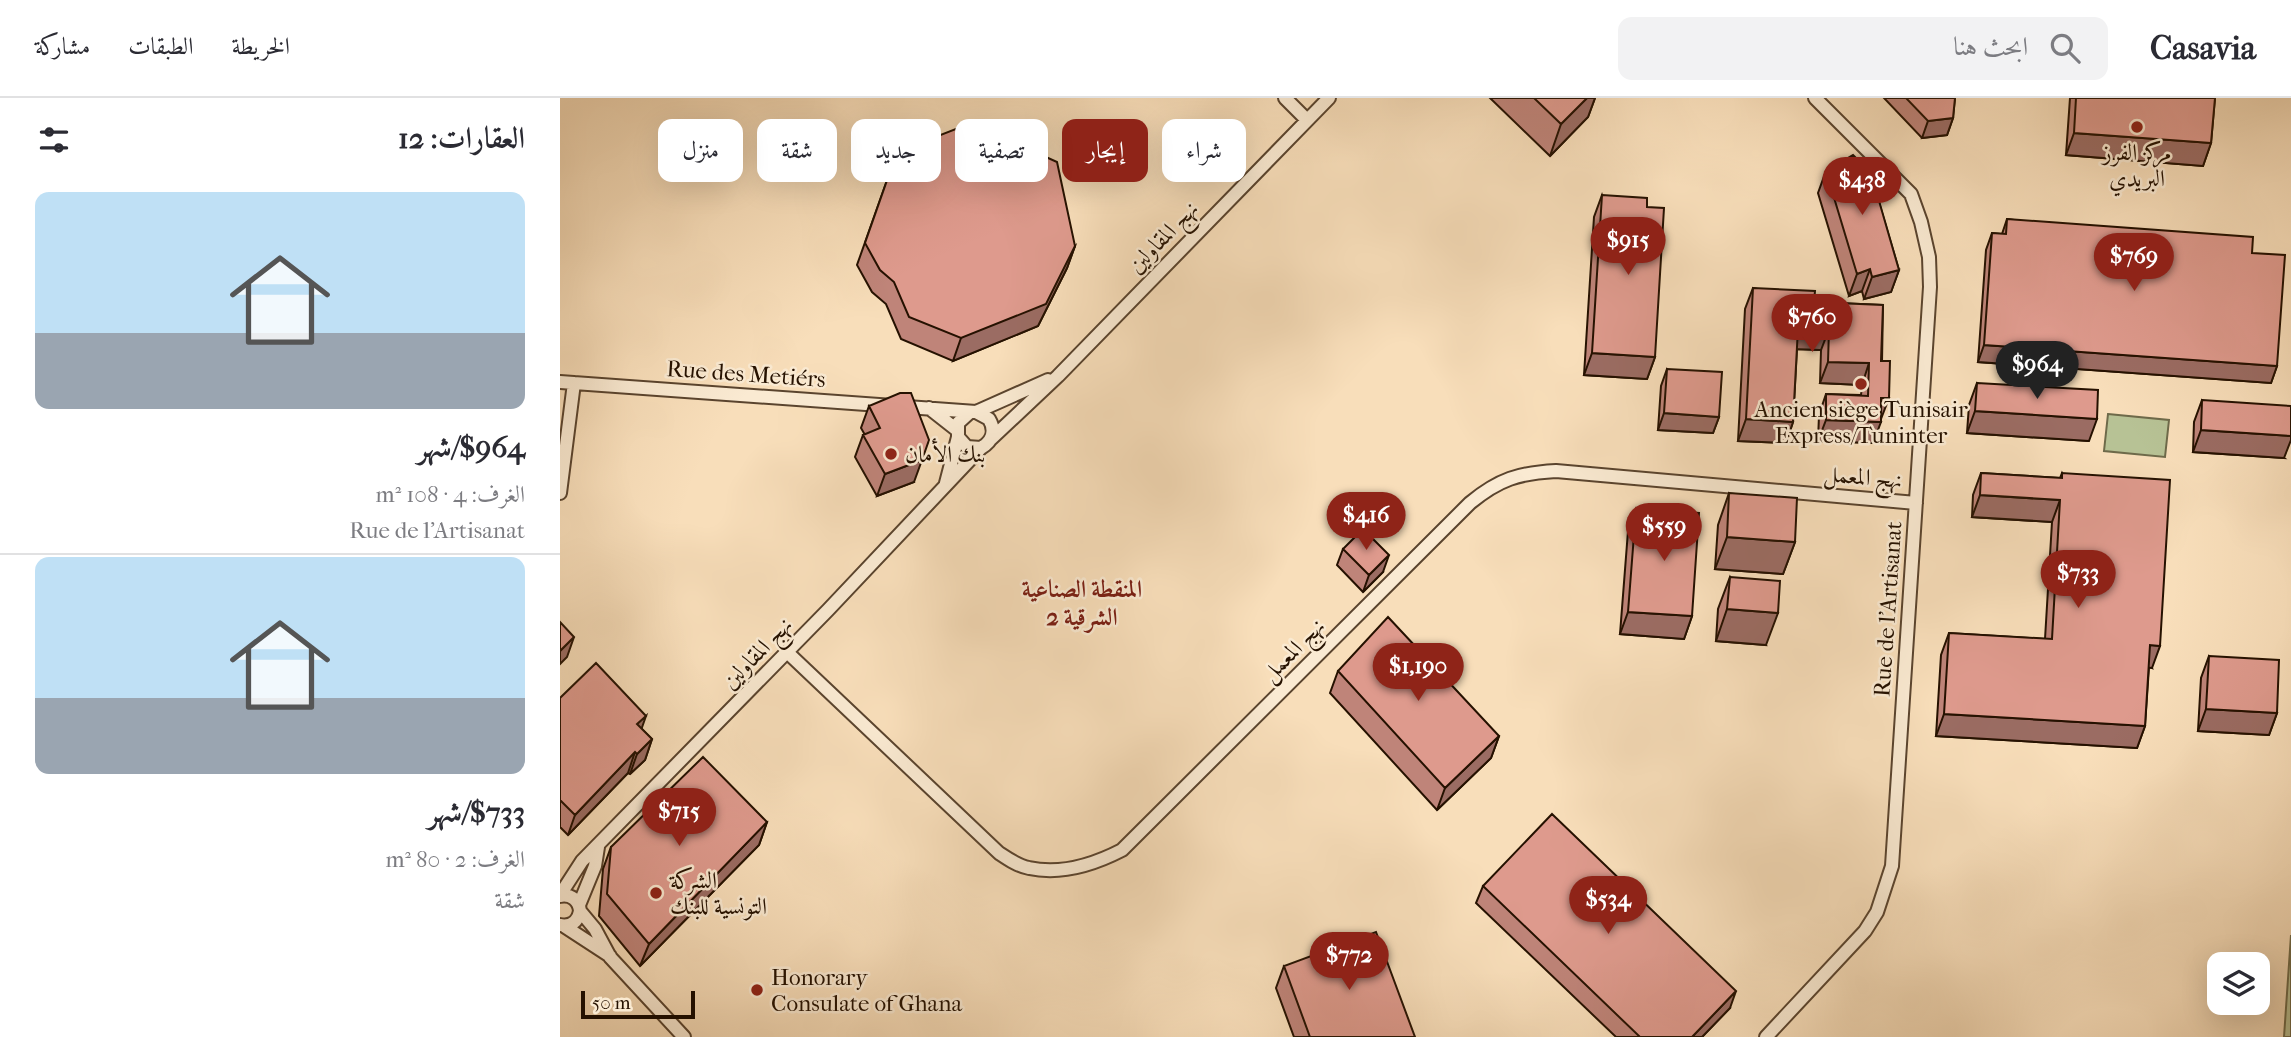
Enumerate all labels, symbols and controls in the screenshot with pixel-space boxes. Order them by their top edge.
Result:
search box [1618,17,2108,80]
icon: search [2046,29,2084,67]
text: Casavia [2150,29,2256,68]
text: ابحث هنا [1953,31,2028,62]
text: مشاركة [35,32,90,60]
text: الطبقات [128,32,194,60]
text: الخريطة [232,32,290,60]
chip: منزل [658,119,743,182]
chip: شقة [757,119,837,182]
chip: جديد [851,119,941,182]
chip: تصفية [955,119,1048,182]
chip: إيجار [1062,119,1148,182]
chip: شراء [1162,119,1246,182]
marker: مركز الفرز البريدي [2129,119,2145,135]
icon: filters [35,121,73,159]
text: العقارات: 12 [398,121,525,156]
place label: مركز الفرز البريدي [2101,139,2171,197]
pin: $438 [1821,158,1903,217]
text: $438 [1838,166,1886,193]
street label: نهج المقاولين [1122,195,1209,283]
pin: $915 [1587,218,1669,277]
text: $915 [1607,226,1649,253]
pin: $769 [2093,234,2175,293]
icon: home [217,237,343,363]
text: $769 [2110,242,2158,269]
pin: $760 [1771,294,1853,354]
text: $760 [1788,303,1836,330]
pin: $964 [1996,342,2078,401]
text: $964 [2012,350,2062,377]
street label: Rue des Metiérs [666,355,826,393]
marker: Ancien siège Tunisair Express/Tuninter [1853,376,1869,392]
place label: Ancien siège Tunisair Express/Tuninter [1753,396,1968,449]
text: $964/شهر [417,430,525,465]
place label: بنك الأمان [905,438,986,468]
marker: بنك الأمان [883,446,899,462]
street label: نهج المعمل [1822,460,1903,501]
text: الغرف: 4 · 108 m² [376,481,525,508]
pin: $416 [1325,492,1407,552]
text: $416 [1343,501,1389,528]
pin: $559 [1623,504,1705,563]
text: $559 [1642,512,1686,539]
text: Rue de l'Artisanat [349,517,525,544]
street label: Rue de l'Artisanat [1868,520,1908,698]
pin: $733 [2037,550,2119,610]
text: $733 [2057,559,2099,586]
district label: المنقطة الصناعية الشرقية 2 [1022,575,1142,633]
icon: home [217,602,343,728]
street label: نهج المقاولين [716,611,803,699]
street label: نهج المعمل [1256,613,1335,692]
pin: $1,190 [1361,644,1475,703]
text: $1,190 [1389,652,1447,679]
pin: $715 [638,788,720,848]
text: $733/شهر [428,795,525,830]
text: $715 [658,797,700,824]
text: الغرف: 2 · 80 m² [385,846,525,873]
place label: الشركة التونسية للبنك [669,866,767,921]
pin: $534 [1567,876,1649,936]
marker: الشركة التونسية للبنك [648,885,664,901]
text: $534 [1585,885,1631,912]
text: شقة [495,887,525,914]
pin: $772 [1308,932,1390,992]
text: $772 [1326,941,1372,968]
map controls [2207,952,2270,1015]
button: layers [2207,952,2270,1015]
place label: Honorary Consulate of Ghana [771,964,963,1017]
marker: Honorary Consulate of Ghana [749,982,765,998]
scale bar [581,988,695,1020]
text: 50 m [592,992,631,1014]

